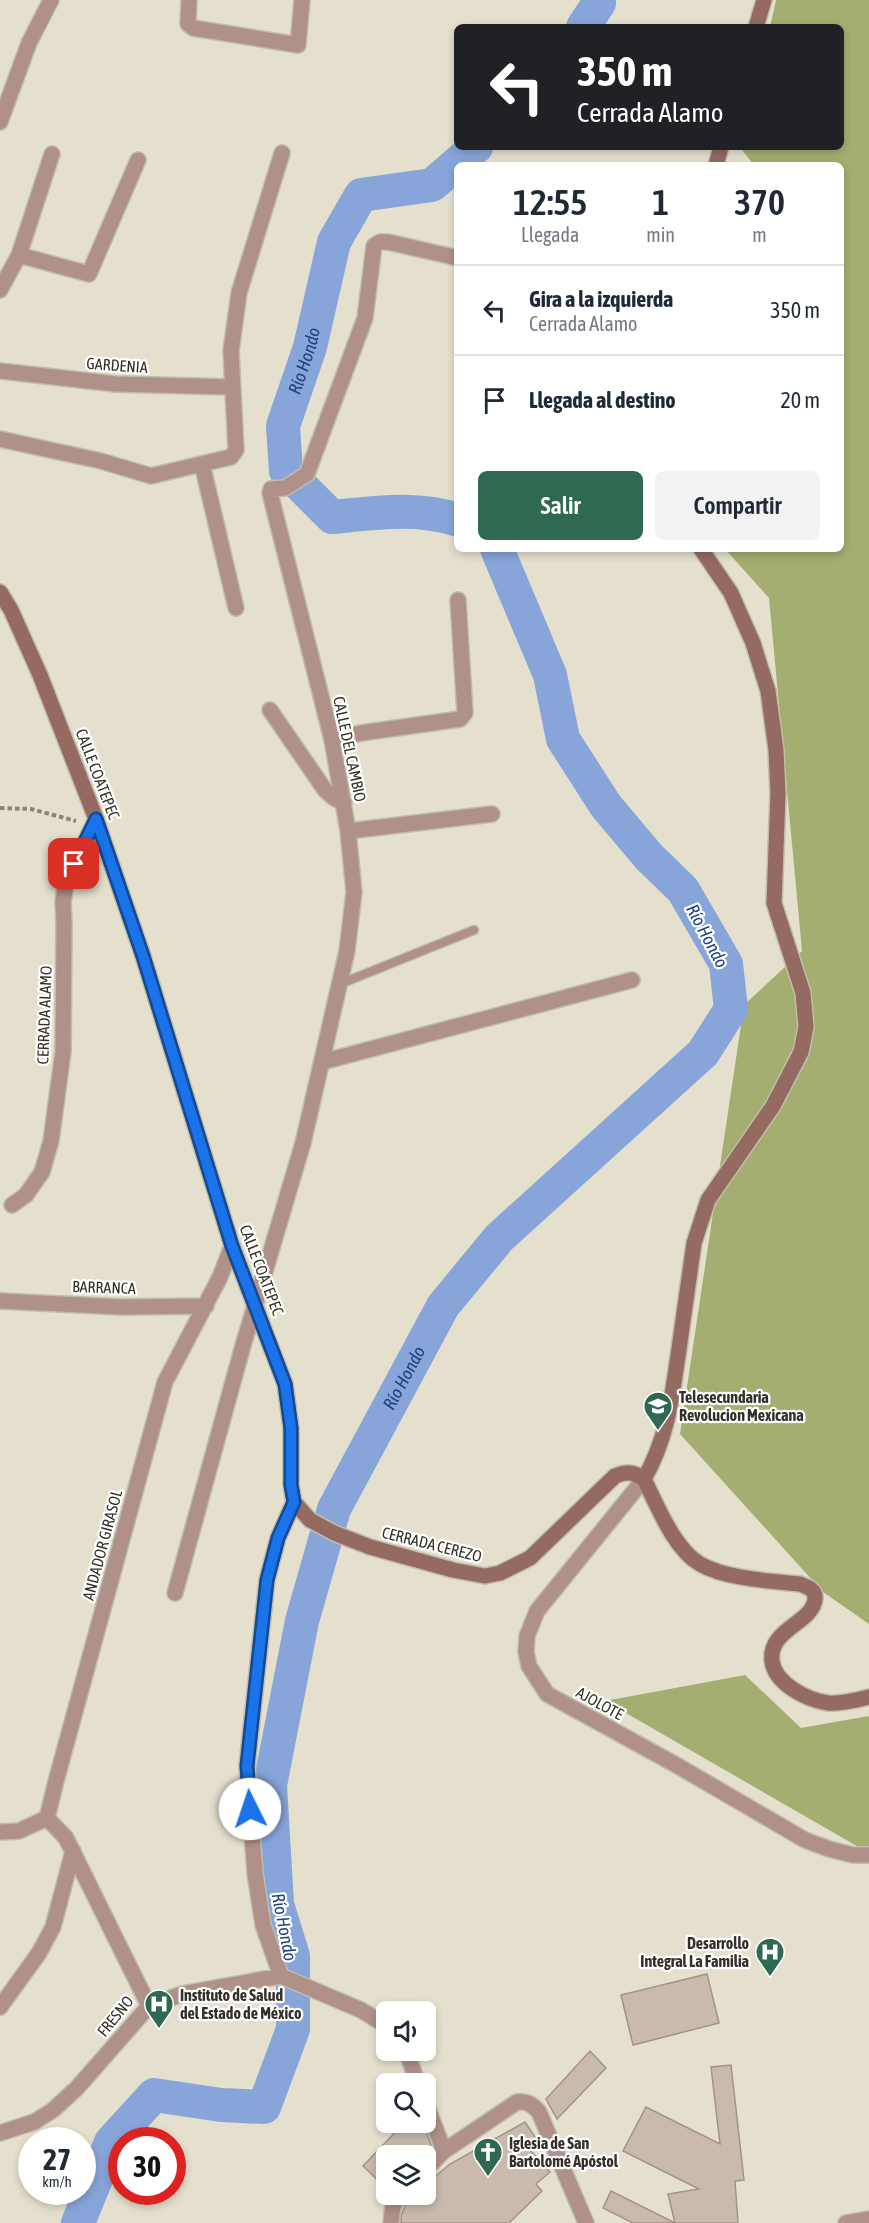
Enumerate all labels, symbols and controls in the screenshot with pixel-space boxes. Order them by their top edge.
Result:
text: 350 m [577,47,672,95]
icon: left [478,48,556,126]
text: Cerrada Alamo [577,97,723,128]
text: 12:55 [513,181,587,223]
text: 1 [652,181,669,223]
text: 370 [734,181,785,223]
text: Llegada [521,223,579,246]
text: min [646,223,675,246]
text: m [752,223,767,246]
text: Gira a la izquierda [529,286,673,312]
icon: left [478,294,511,327]
text: 350 m [770,297,820,323]
text: Cerrada Alamo [529,312,638,335]
water label: Río Hondo [284,325,324,397]
street label: GARDENIA [86,354,148,376]
icon: arrive [478,384,511,417]
text: Llegada al destino [529,387,676,413]
text: 20 m [780,387,820,413]
button: Salir [478,471,643,540]
button: Compartir [655,471,820,540]
street label: CALLE DEL CAMBIO [330,695,370,803]
street label: CALLE COATEPEC [72,726,124,822]
pin [48,838,99,889]
icon: arrive [57,847,90,880]
water label: Río Hondo [682,900,733,971]
street label: CERRADA ALAMO [33,965,55,1065]
street label: CALLE COATEPEC [236,1222,288,1318]
street label: BARRANCA [72,1277,136,1297]
water label: Río Hondo [378,1343,429,1413]
place label: Telesecundaria Revolucion Mexicana [679,1388,804,1424]
school or university icon: Telesecundaria Revolucion Mexicana [642,1390,674,1432]
street label: ANDADOR GIRASOL [79,1487,126,1602]
street label: CERRADA CEREZO [380,1523,484,1565]
street label: AJOLOTE [573,1683,627,1723]
position arrow [218,1777,282,1841]
water label: Río Hondo [268,1891,301,1963]
place label: Desarrollo Integral La Familia [640,1934,749,1970]
hospital icon: Desarrollo Integral La Familia [754,1936,786,1978]
place label: Instituto de Salud del Estado de México [180,1986,302,2022]
hospital icon: Instituto de Salud del Estado de México [143,1988,175,2030]
street label: FRESNO [93,1992,137,2040]
map controls [376,2001,436,2205]
button: sound [376,2001,436,2061]
button: search [376,2073,436,2133]
speed limit sign: 30 [108,2127,186,2205]
place label: Iglesia de San Bartolomé Apóstol [509,2134,619,2170]
church icon: Iglesia de San Bartolomé Apóstol [472,2136,504,2178]
text: 27 [43,2142,71,2176]
button: layers [376,2145,436,2205]
text: km/h [42,2173,72,2190]

